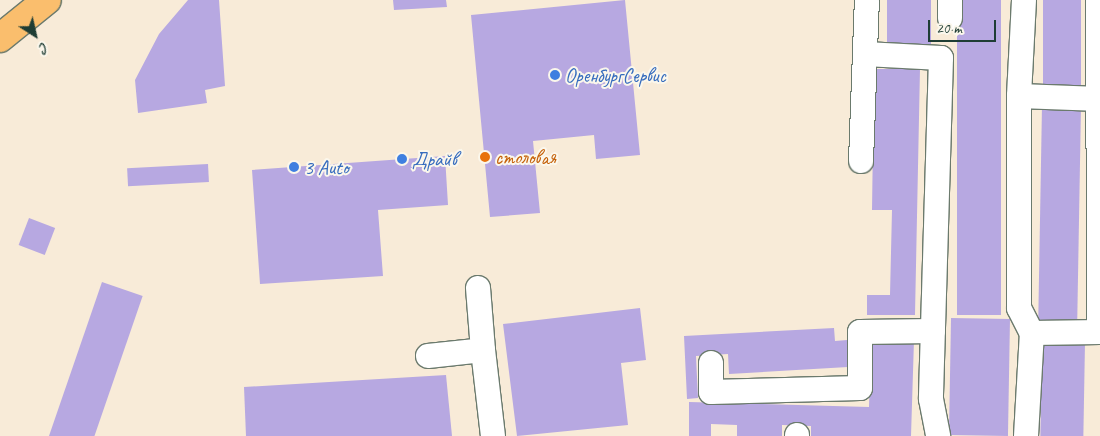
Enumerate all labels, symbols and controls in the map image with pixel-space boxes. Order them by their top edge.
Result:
north arrow [10,10,60,60]
scale bar [930,10,998,42]
text: 20 m [936,19,962,38]
text: С [36,39,52,57]
place label: ОренбургСервис [565,63,666,87]
marker: ОренбургСервис [549,69,561,81]
place label: столовая [495,145,556,169]
place label: Драйв [412,147,457,171]
marker: столовая [479,151,491,163]
marker: Драйв [396,153,408,165]
place label: 3 Auto [304,155,349,179]
marker: 3 Auto [288,161,300,173]

